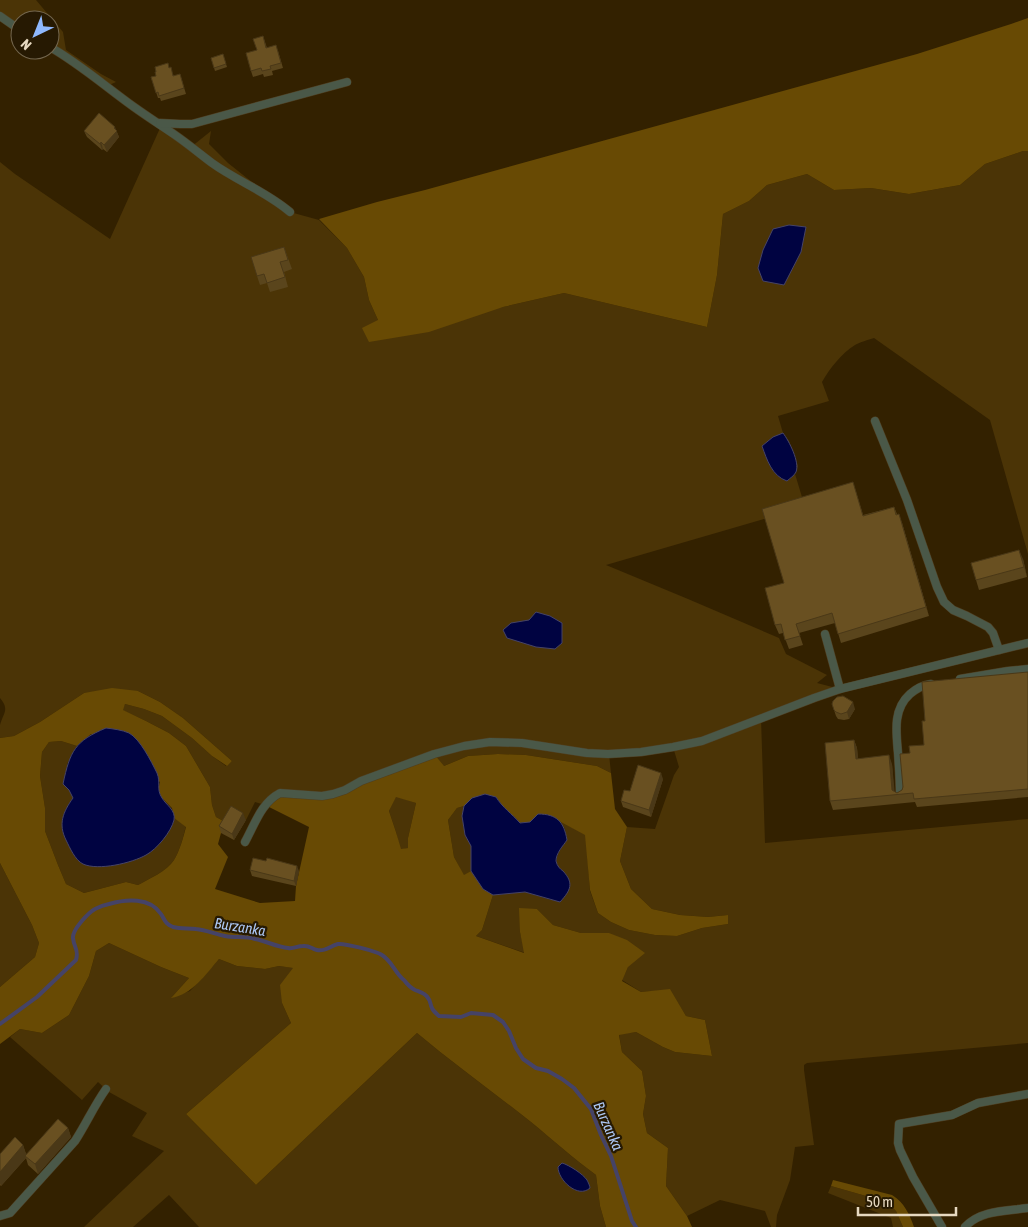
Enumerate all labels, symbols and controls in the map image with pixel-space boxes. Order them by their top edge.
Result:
north arrow [10,10,60,60]
text: N [18,36,35,53]
water label: Burzanka [213,914,267,939]
water label: Burzanka [590,1099,627,1153]
scale bar [858,1184,956,1216]
text: 50 m [866,1193,893,1210]

